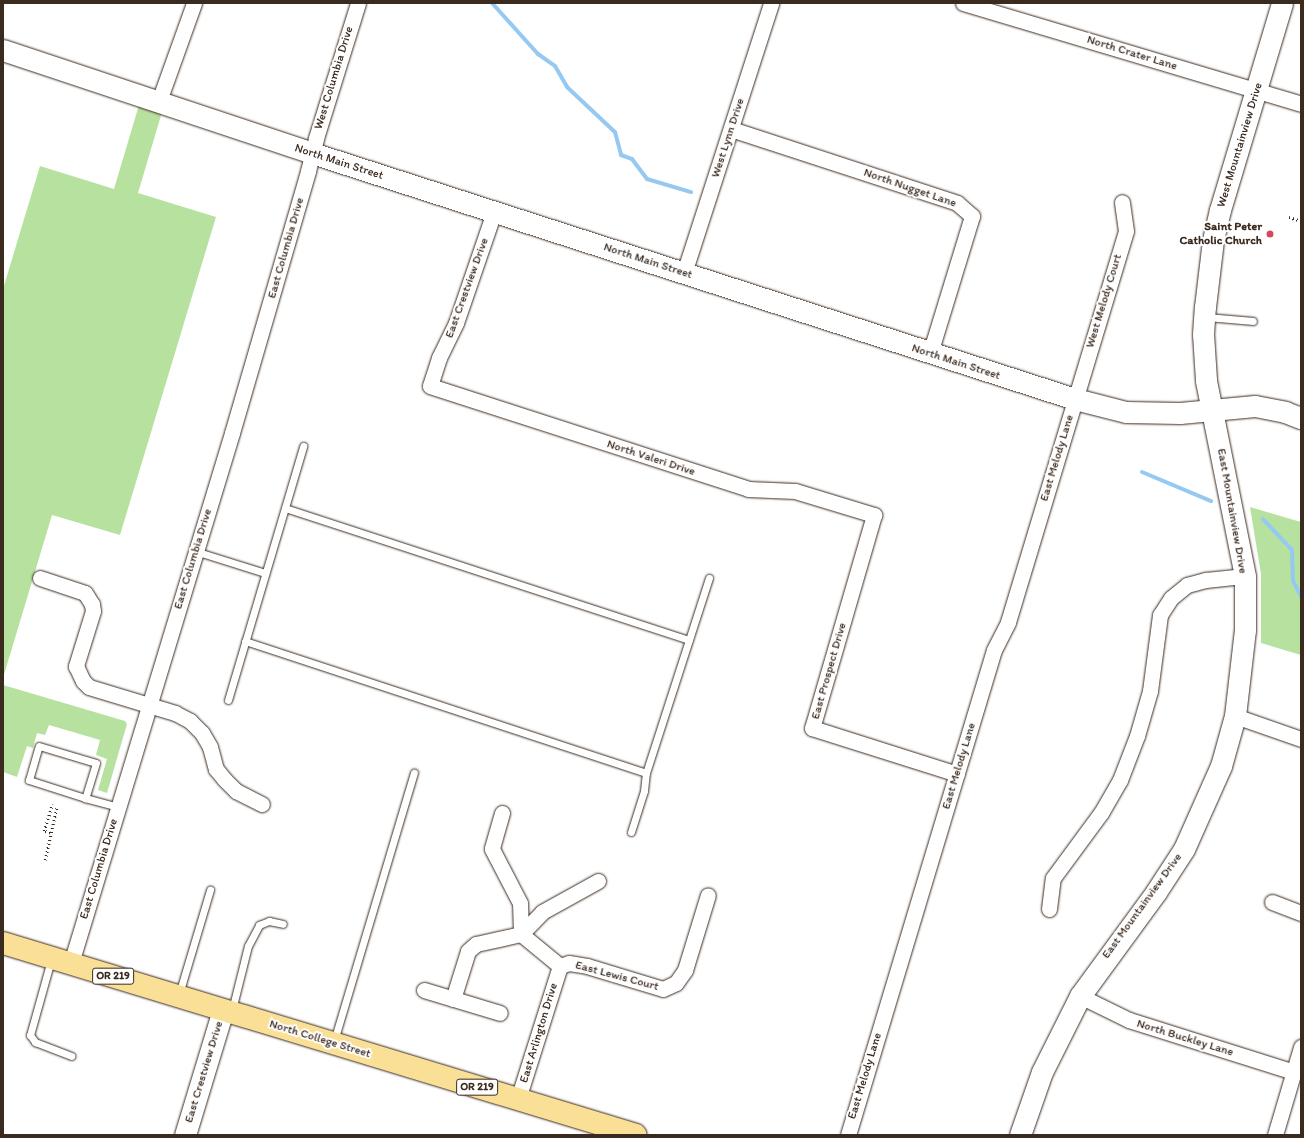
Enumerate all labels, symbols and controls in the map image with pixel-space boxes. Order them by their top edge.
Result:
street label: West Columbia Drive [311,25,357,131]
street label: North Crater Lane [1085,32,1179,74]
street label: West Mountainview Drive [1214,81,1266,209]
street label: West Lynn Drive [708,97,748,179]
street label: North Main Street [293,141,385,183]
street label: North Nugget Lane [862,165,958,211]
street label: East Columbia Drive [265,196,307,300]
place label: Saint Peter Catholic Church [1179,220,1262,248]
marker: Saint Peter Catholic Church [1265,229,1275,239]
street label: East Crestview Drive [442,236,492,340]
street label: North Main Street [602,240,694,282]
street label: West Melody Court [1083,252,1125,350]
street label: North Main Street [910,341,1002,383]
street label: East Melody Lane [1037,413,1077,503]
street label: North Valeri Drive [605,437,697,479]
street label: East Mountainview Drive [1214,447,1250,575]
street label: East Columbia Drive [171,507,215,611]
street label: East Prospect Drive [808,621,850,721]
street label: East Melody Lane [939,721,979,811]
street label: East Columbia Drive [77,817,121,921]
street label: East Mountainview Drive [1099,850,1185,962]
street label: East Lewis Court [574,958,660,994]
road number: OR 219 [92,967,134,985]
street label: East Arlington Drive [517,981,561,1085]
street label: North Buckley Lane [1135,1016,1235,1060]
street label: North College Street [268,1017,372,1061]
street label: East Crestview Drive [182,1019,226,1125]
street label: East Melody Lane [845,1031,885,1121]
road number: OR 219 [456,1078,498,1096]

